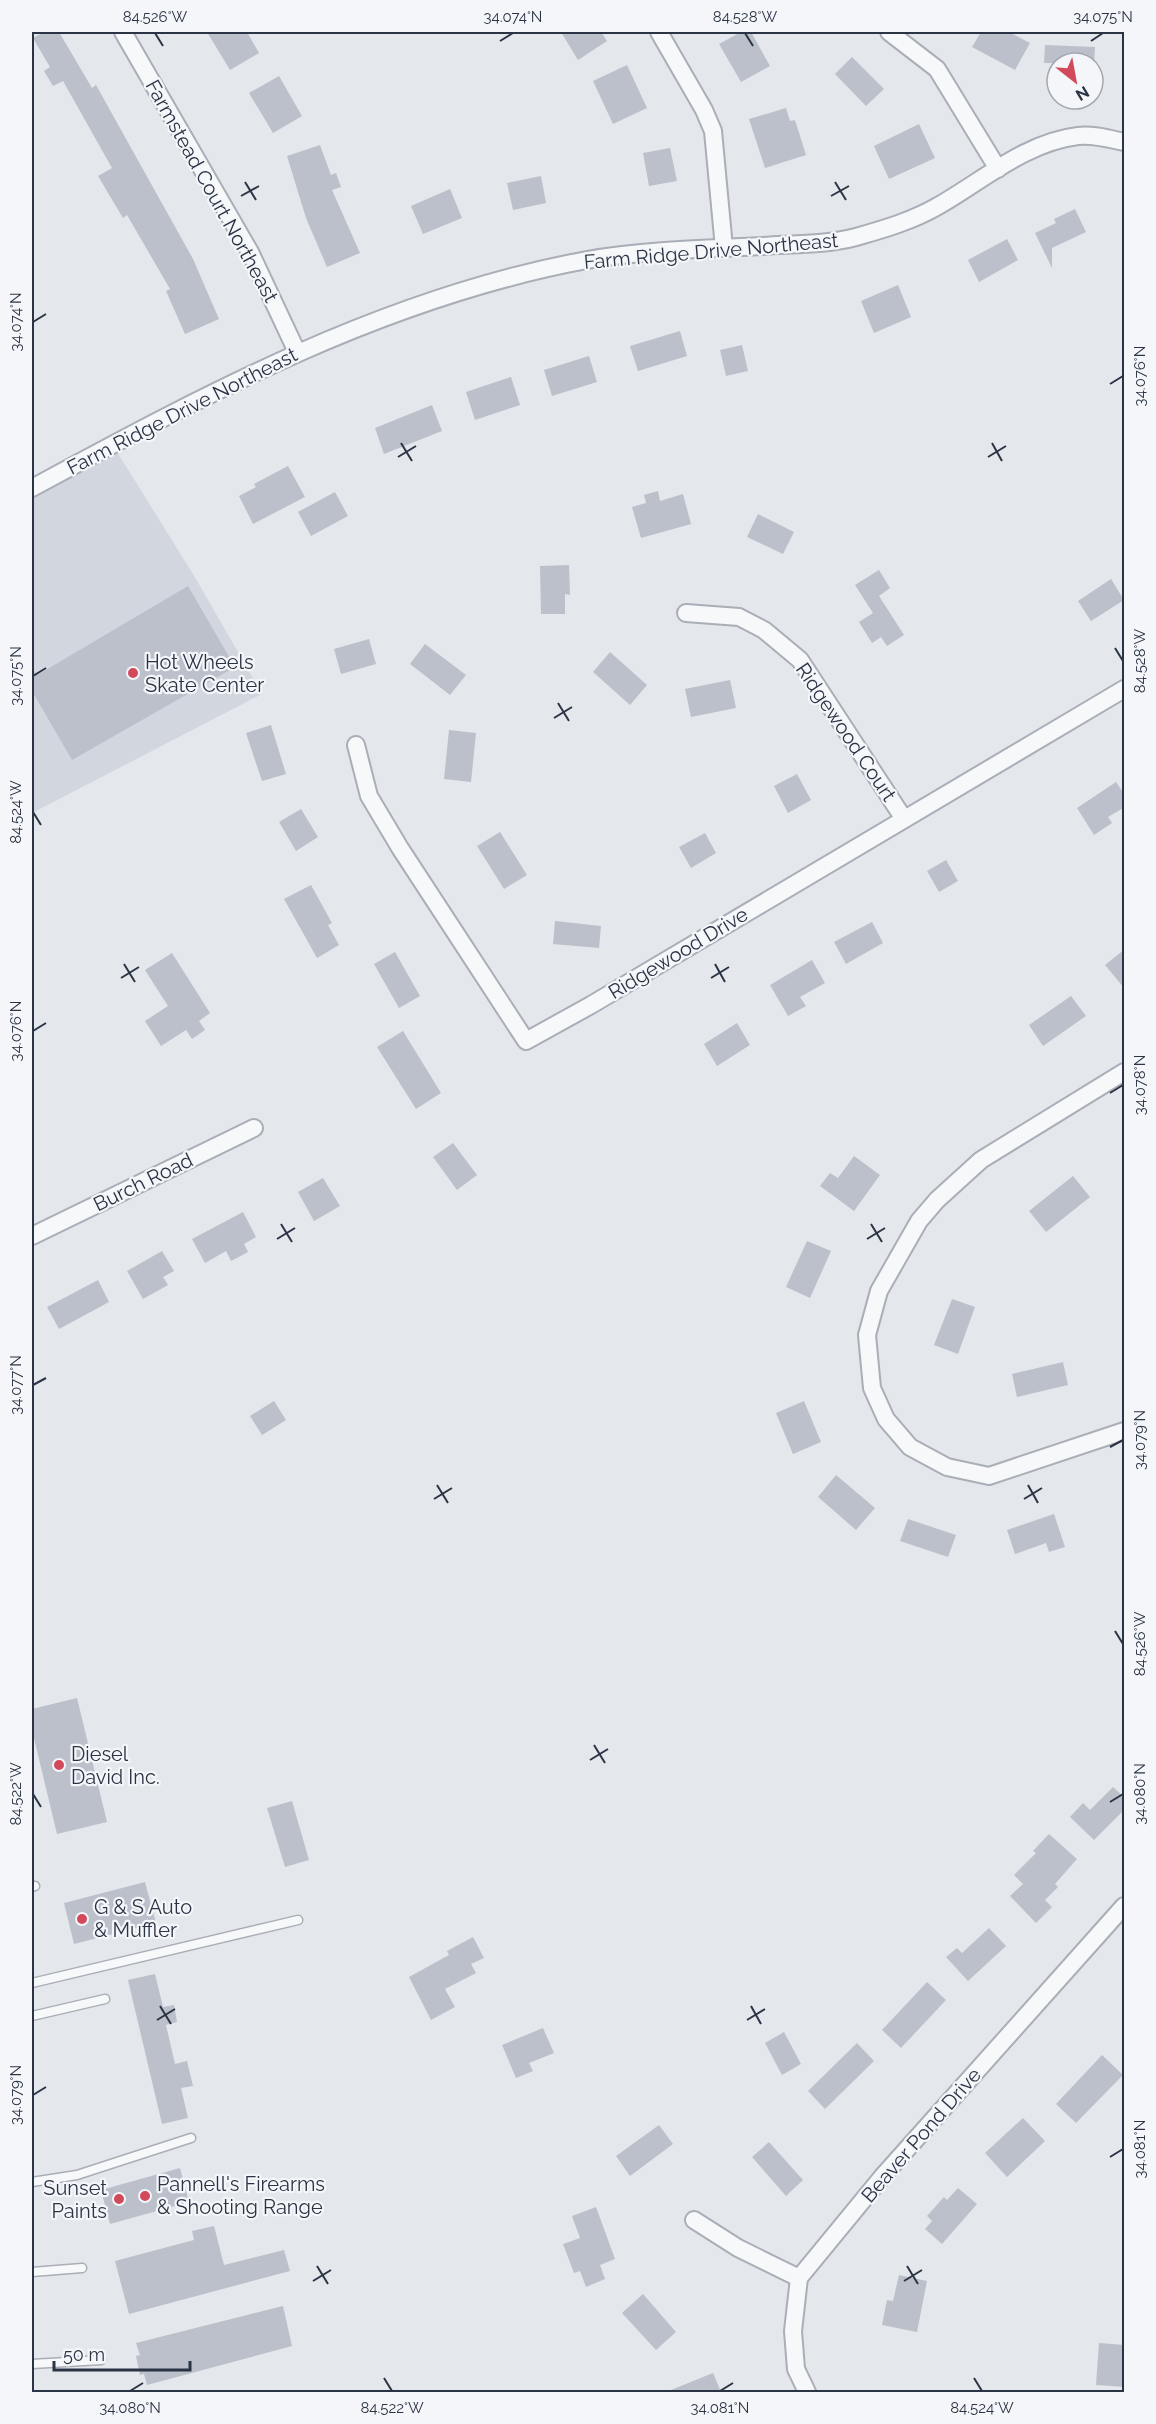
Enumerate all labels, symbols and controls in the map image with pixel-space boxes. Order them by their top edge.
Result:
text: 84.526°W [123,8,188,26]
text: 34.074°N [484,8,542,26]
text: 84.528°W [713,8,778,26]
text: 34.075°N [1073,8,1133,26]
north arrow [1045,51,1105,111]
street label: Farmstead Court Northeast [141,75,283,307]
text: N [1072,82,1093,105]
street label: Farm Ridge Drive Northeast [583,228,839,274]
text: 34.074°N [7,293,25,351]
street label: Farm Ridge Drive Northeast [63,342,301,480]
text: 34.076°N [1131,346,1149,406]
text: 84.528°W [1131,628,1149,693]
text: 34.075°N [7,646,25,706]
place label: Hot Wheels Skate Center [145,650,264,697]
street label: Ridgewood Court [791,658,901,806]
marker: Hot Wheels Skate Center [126,666,140,680]
text: 84.524°W [7,780,25,844]
street label: Ridgewood Drive [604,902,752,1004]
text: 34.076°N [7,1001,25,1061]
text: 34.078°N [1131,1055,1149,1115]
street label: Burch Road [89,1148,197,1216]
text: 34.077°N [7,1355,25,1415]
text: 34.079°N [1131,1410,1149,1470]
text: 84.526°W [1131,1611,1149,1676]
place label: Diesel David Inc. [71,1742,160,1789]
marker: Diesel David Inc. [52,1758,66,1772]
text: 84.522°W [7,1762,25,1826]
text: 34.080°N [1131,1763,1149,1825]
place label: G & S Auto & Muffler [94,1895,192,1942]
marker: G & S Auto & Muffler [75,1912,89,1926]
street label: Beaver Pond Drive [856,2063,986,2207]
text: 34.079°N [7,2065,25,2125]
text: 34.081°N [1131,2120,1149,2178]
place label: Pannell's Firearms & Shooting Range [157,2172,325,2219]
place label: Sunset Paints [43,2176,107,2223]
marker: Pannell's Firearms & Shooting Range [138,2189,152,2203]
marker: Sunset Paints [112,2192,126,2206]
scale bar [54,2334,190,2372]
text: 50 m [63,2344,105,2365]
text: 34.080°N [99,2399,161,2417]
text: 84.522°W [360,2399,424,2417]
text: 34.081°N [691,2399,749,2417]
text: 84.524°W [950,2399,1014,2417]

